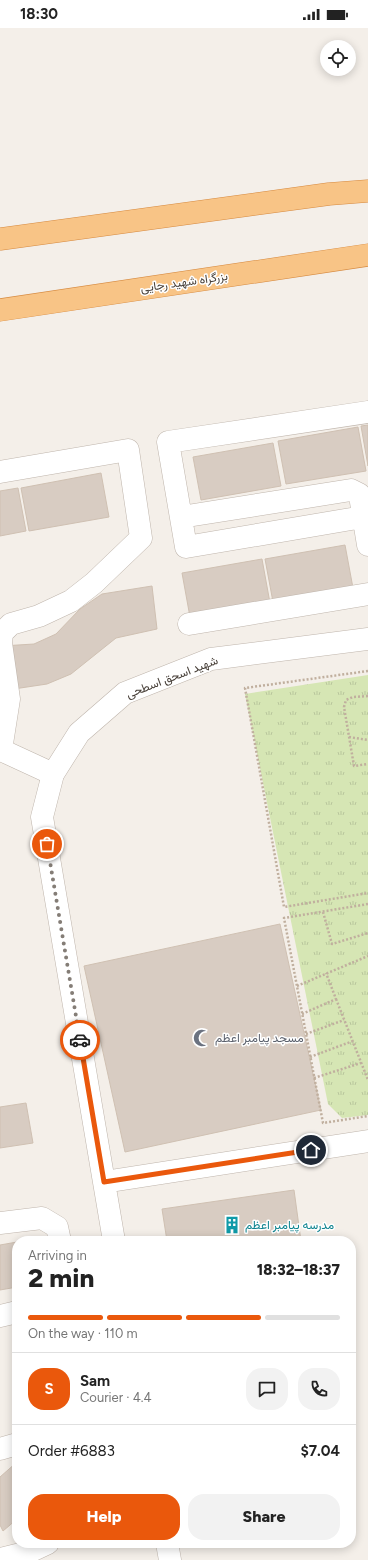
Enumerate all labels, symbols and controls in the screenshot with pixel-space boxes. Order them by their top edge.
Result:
text: 18:30 [20,5,58,23]
map controls [320,40,356,76]
button: locate [320,40,356,76]
street label: بزرگراه شهید رجایی [139,269,229,296]
street label: شهید اسحق اسطحی [124,653,220,702]
pin [30,827,64,861]
icon: bag [36,833,58,855]
courier [60,1020,100,1060]
mosque icon: مسجد پیامبر اعظم [192,1028,212,1048]
icon: car [69,1029,91,1051]
place label: مسجد پیامبر اعظم [215,1031,304,1046]
pin [294,1133,328,1167]
icon: home [300,1139,322,1161]
building icon: مدرسه پیامبر اعظم [222,1215,242,1235]
place label: مدرسه پیامبر اعظم [245,1218,334,1233]
text: Arriving in [28,1248,87,1263]
text: 18:32–18:37 [257,1261,340,1279]
text: 2 min [28,1262,94,1294]
text: On the way · 110 m [28,1326,138,1341]
button: chat [246,1368,288,1410]
button: phone [298,1368,340,1410]
text: Sam [80,1372,110,1390]
text: S [44,1380,54,1398]
text: Courier · 4.4 [80,1390,152,1405]
text: Order #6883 [28,1442,115,1460]
text: $7.04 [300,1442,340,1460]
button: Help [28,1494,180,1540]
button: Share [188,1494,340,1540]

